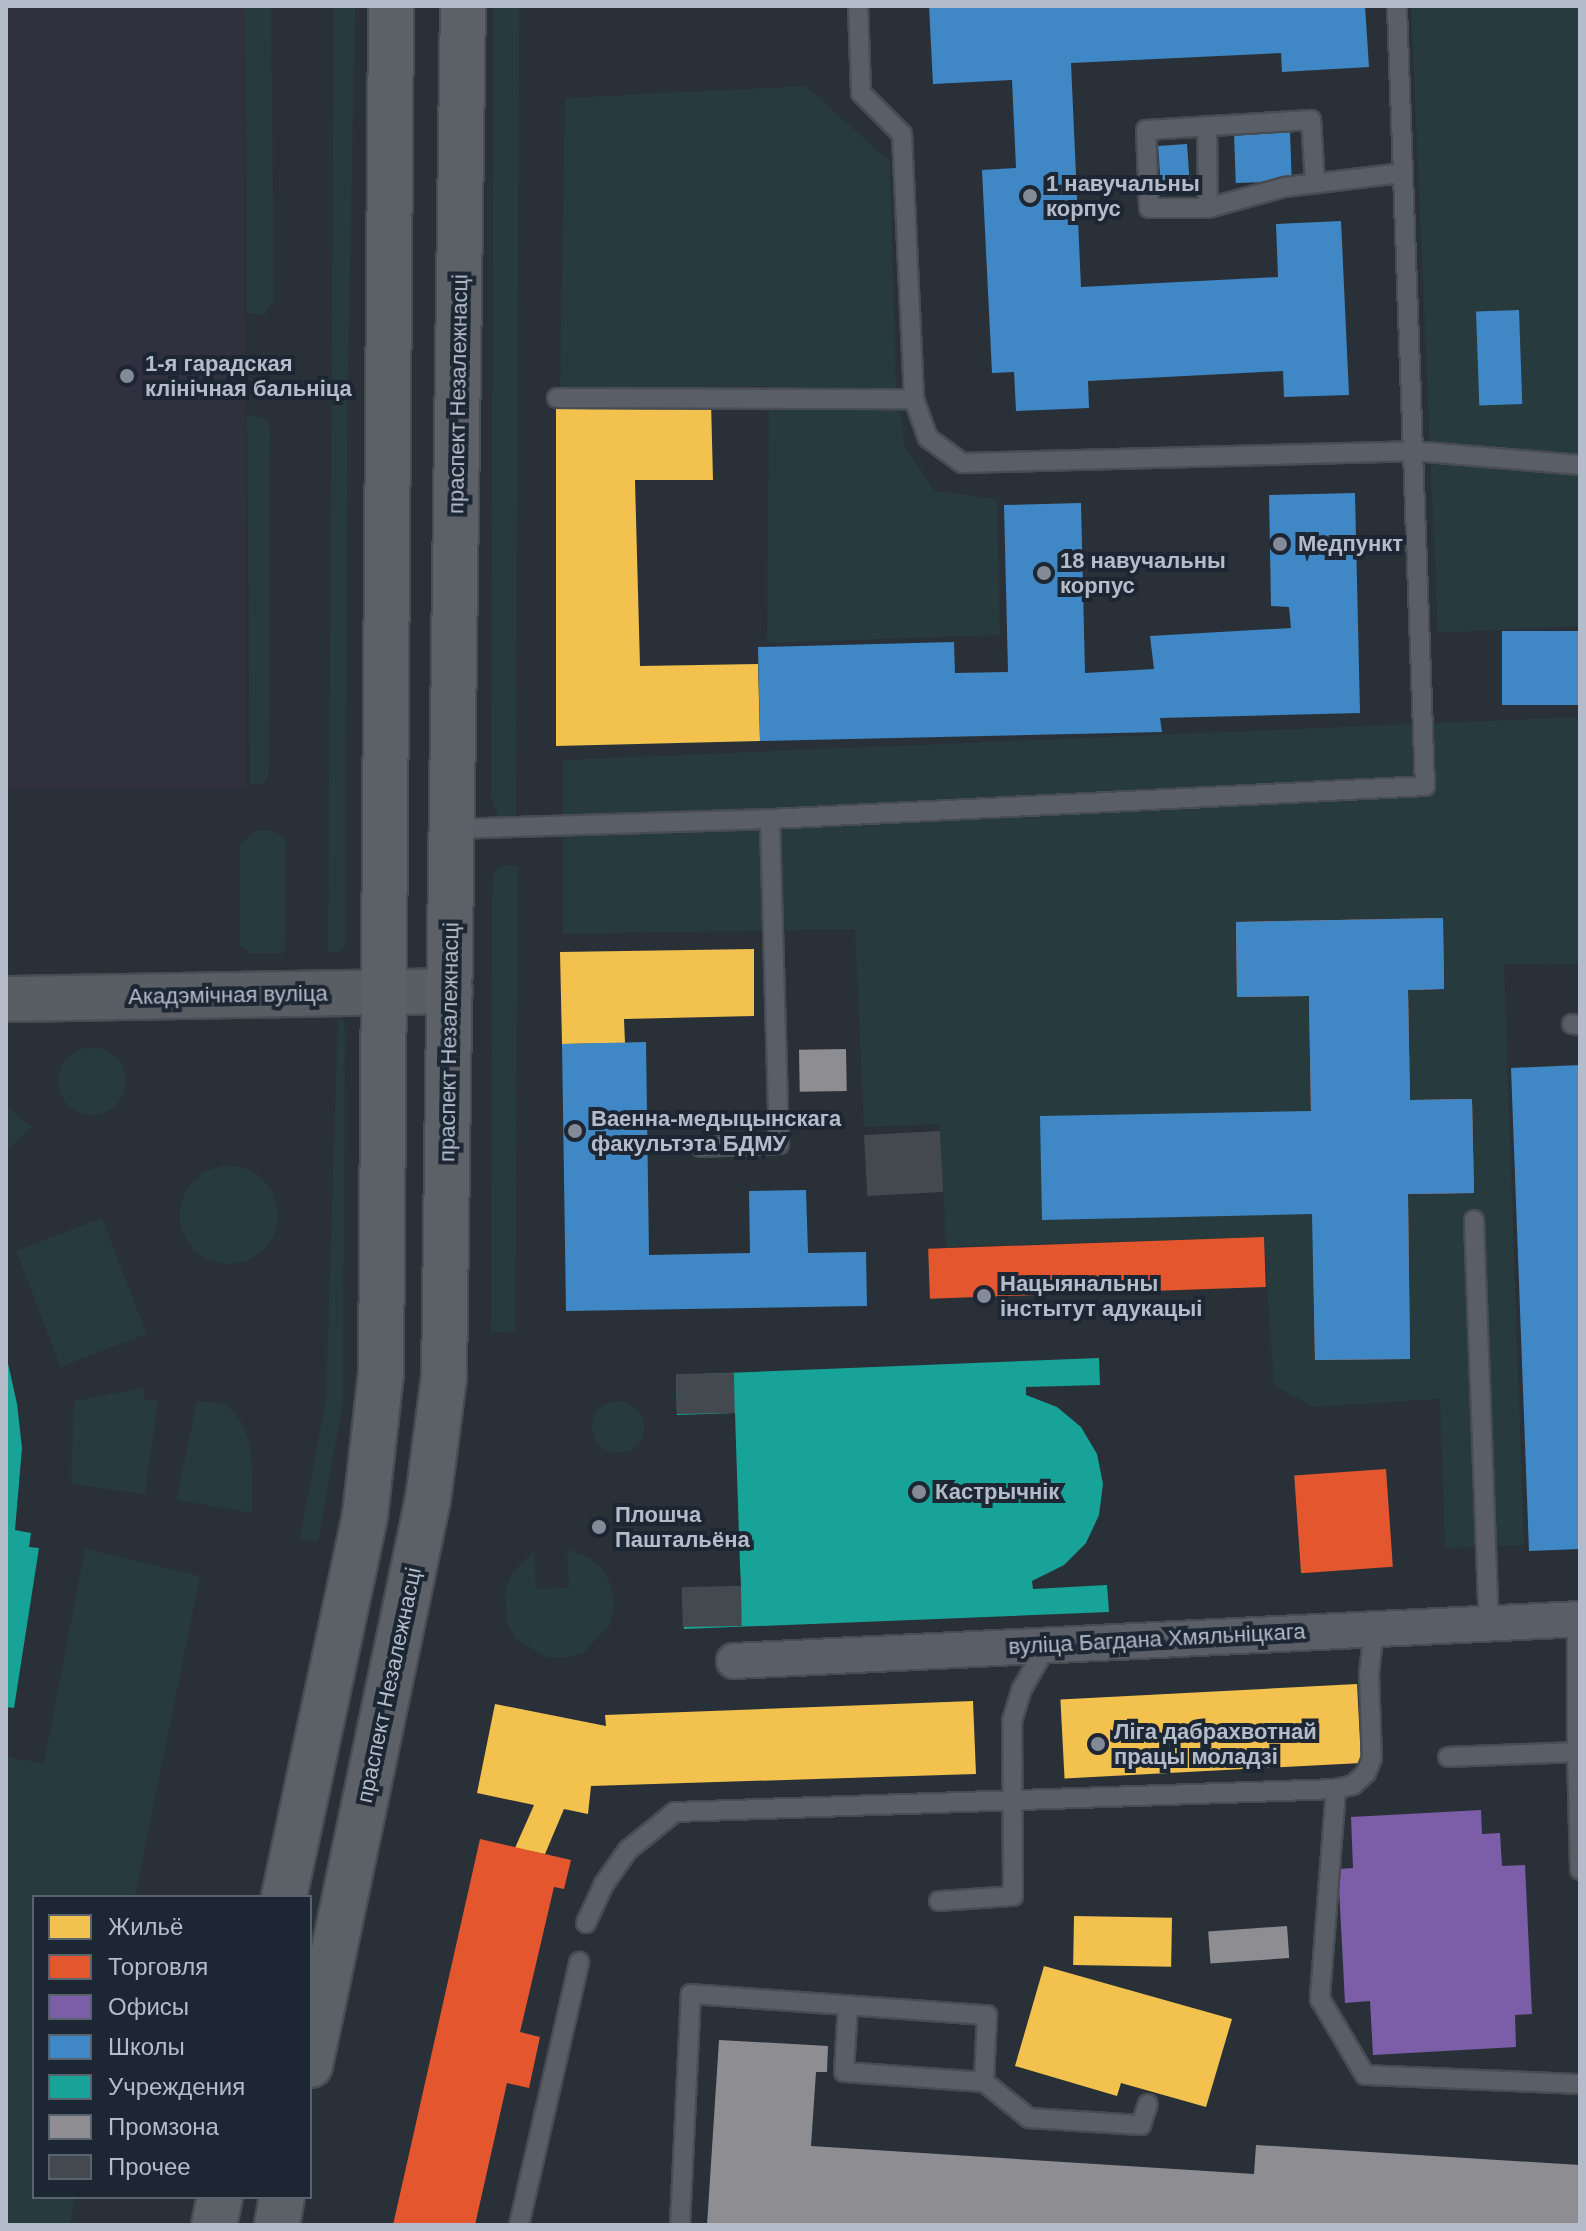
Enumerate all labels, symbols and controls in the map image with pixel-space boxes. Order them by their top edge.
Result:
place label: 1 навучальны корпус [1046,170,1200,222]
marker: 1 навучальны корпус [1021,187,1039,205]
street label: праспект Незалежнасці [443,274,473,514]
place label: 1-я гарадская клінічная бальніца [145,350,352,402]
marker: 1-я гарадская клінічная бальніца [116,365,138,387]
place label: Медпункт [1298,531,1403,557]
marker: Медпункт [1269,533,1291,555]
place label: 18 навучальны корпус [1060,547,1226,598]
marker: 18 навучальны корпус [1035,564,1053,582]
street label: праспект Незалежнасці [434,922,464,1162]
street label: Акадэмічная вуліца [128,980,328,1010]
place label: Ваенна-медыцынскага факультэта БДМУ [591,1105,841,1156]
marker: Ваенна-медыцынскага факультэта БДМУ [566,1122,584,1140]
place label: Нацыянальны інстытут адукацыі [1000,1270,1202,1322]
marker: Нацыянальны інстытут адукацыі [975,1287,993,1305]
place label: Кастрычнік [935,1479,1059,1505]
marker: Кастрычнік [910,1483,928,1501]
place label: Плошча Паштальёна [615,1501,750,1552]
marker: Плошча Паштальёна [590,1518,608,1536]
street label: праспект Незалежнасці [351,1565,427,1805]
street label: вуліца Багдана Хмяльніцкага [1008,1618,1306,1660]
place label: Ліга дабрахвотнай працы моладзі [1114,1718,1317,1770]
marker: Ліга дабрахвотнай працы моладзі [1089,1735,1107,1753]
legend [32,1895,312,2199]
text: Жильё [108,1913,183,1940]
text: Торговля [108,1953,208,1980]
text: Офисы [108,1993,189,2020]
text: Школы [108,2033,185,2060]
text: Учреждения [108,2073,245,2100]
text: Промзона [108,2113,219,2140]
text: Прочее [108,2153,191,2180]

